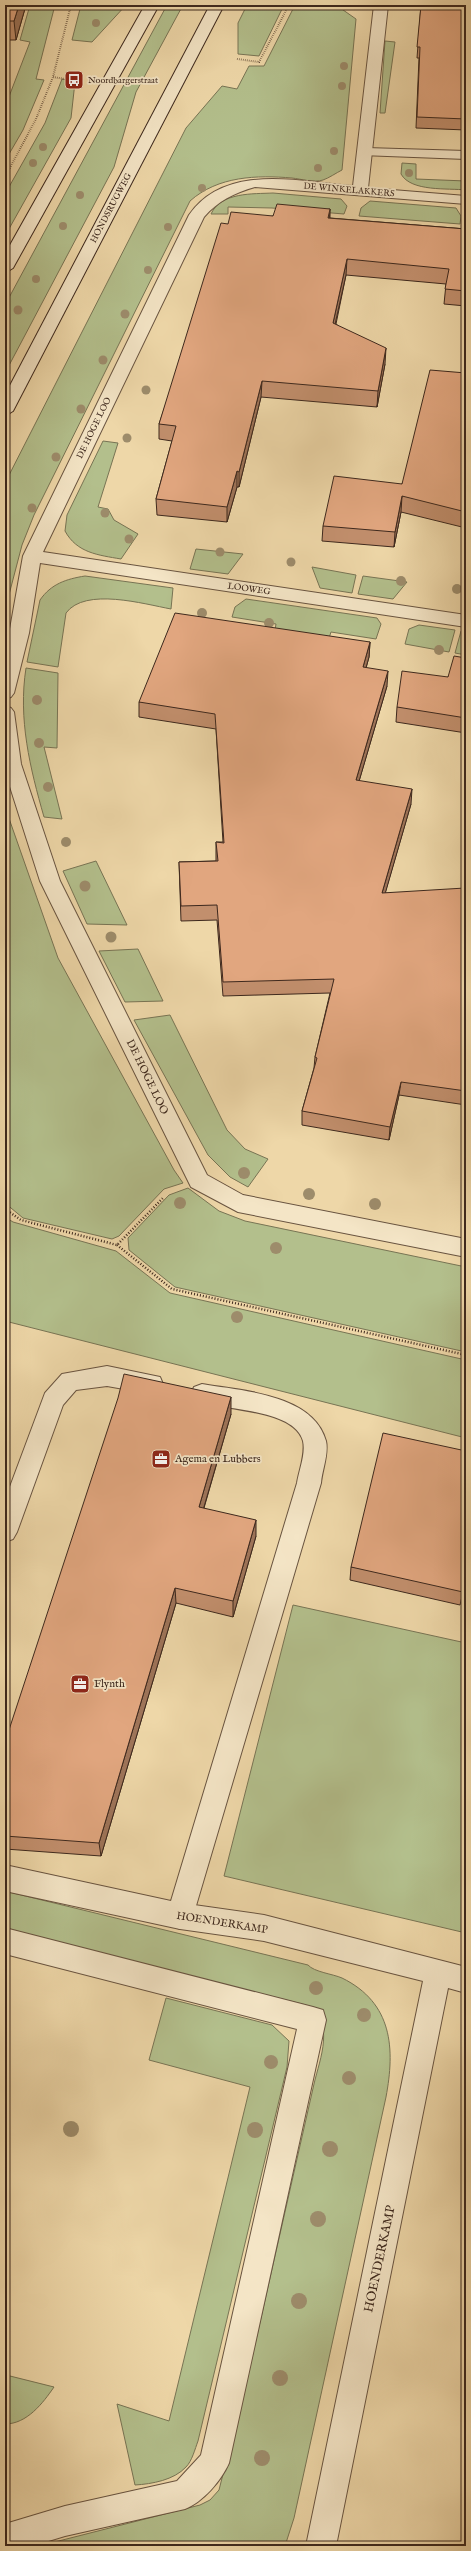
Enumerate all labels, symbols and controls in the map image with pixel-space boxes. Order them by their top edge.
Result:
bus stop icon: Noordbargerstraat [63,69,85,91]
place label: Noordbargerstraat [88,75,158,86]
street label: HONDSRUGWEG [88,170,134,245]
street label: DE WINKELAKKERS [303,181,395,199]
street label: DE HOGE LOO [74,395,114,461]
street label: LOOWEG [227,581,272,598]
street label: DE HOGE LOO [123,1037,171,1117]
office icon: Agema en Lubbers [150,1448,172,1470]
place label: Agema en Lubbers [174,1452,261,1466]
office icon: Flynth [69,1673,91,1695]
place label: Flynth [94,1677,125,1691]
street label: HOENDERKAMP [175,1909,269,1937]
street label: HOENDERKAMP [360,2203,400,2314]

